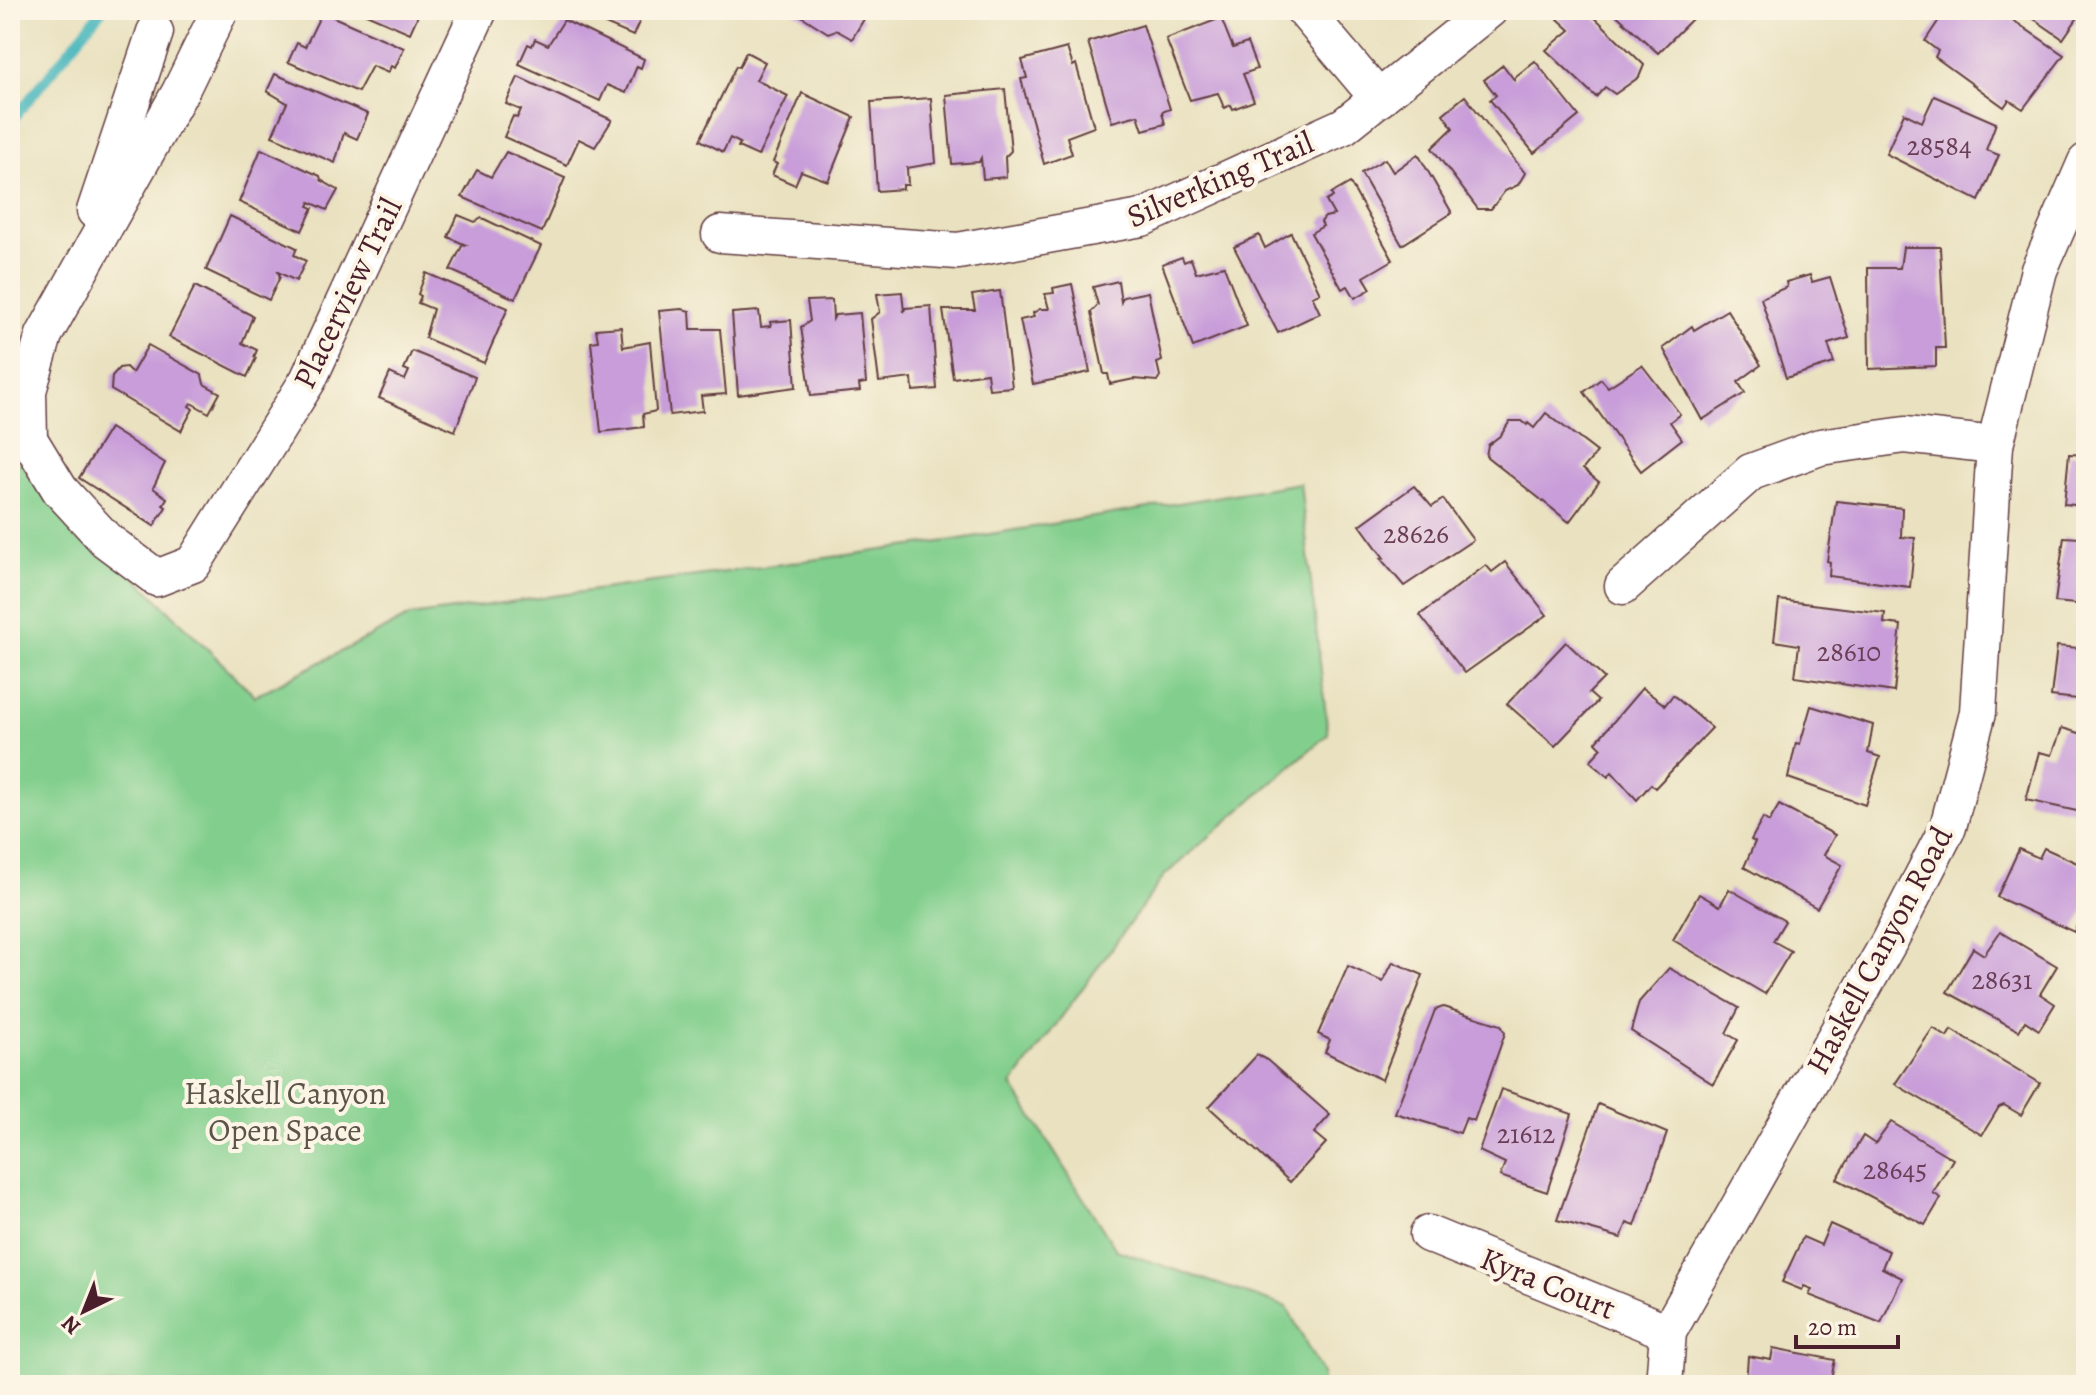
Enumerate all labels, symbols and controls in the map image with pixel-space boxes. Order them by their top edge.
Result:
street label: Silverking Trail [1120,120,1320,238]
house number: 28584 [1906,127,1972,165]
street label: Placerview Trail [282,190,412,396]
house number: 28626 [1383,515,1449,553]
house number: 28610 [1817,633,1881,671]
street label: Haskell Canyon Road [1795,818,1963,1082]
house number: 28631 [1971,961,2033,999]
park label: Haskell Canyon Open Space [184,1071,386,1152]
house number: 21612 [1497,1115,1555,1153]
house number: 28645 [1863,1151,1927,1189]
street label: Kyra Court [1474,1236,1622,1330]
north arrow [44,1271,124,1351]
scale bar [1796,1299,1898,1349]
text: N [55,1308,87,1341]
text: 20 m [1808,1311,1857,1343]

